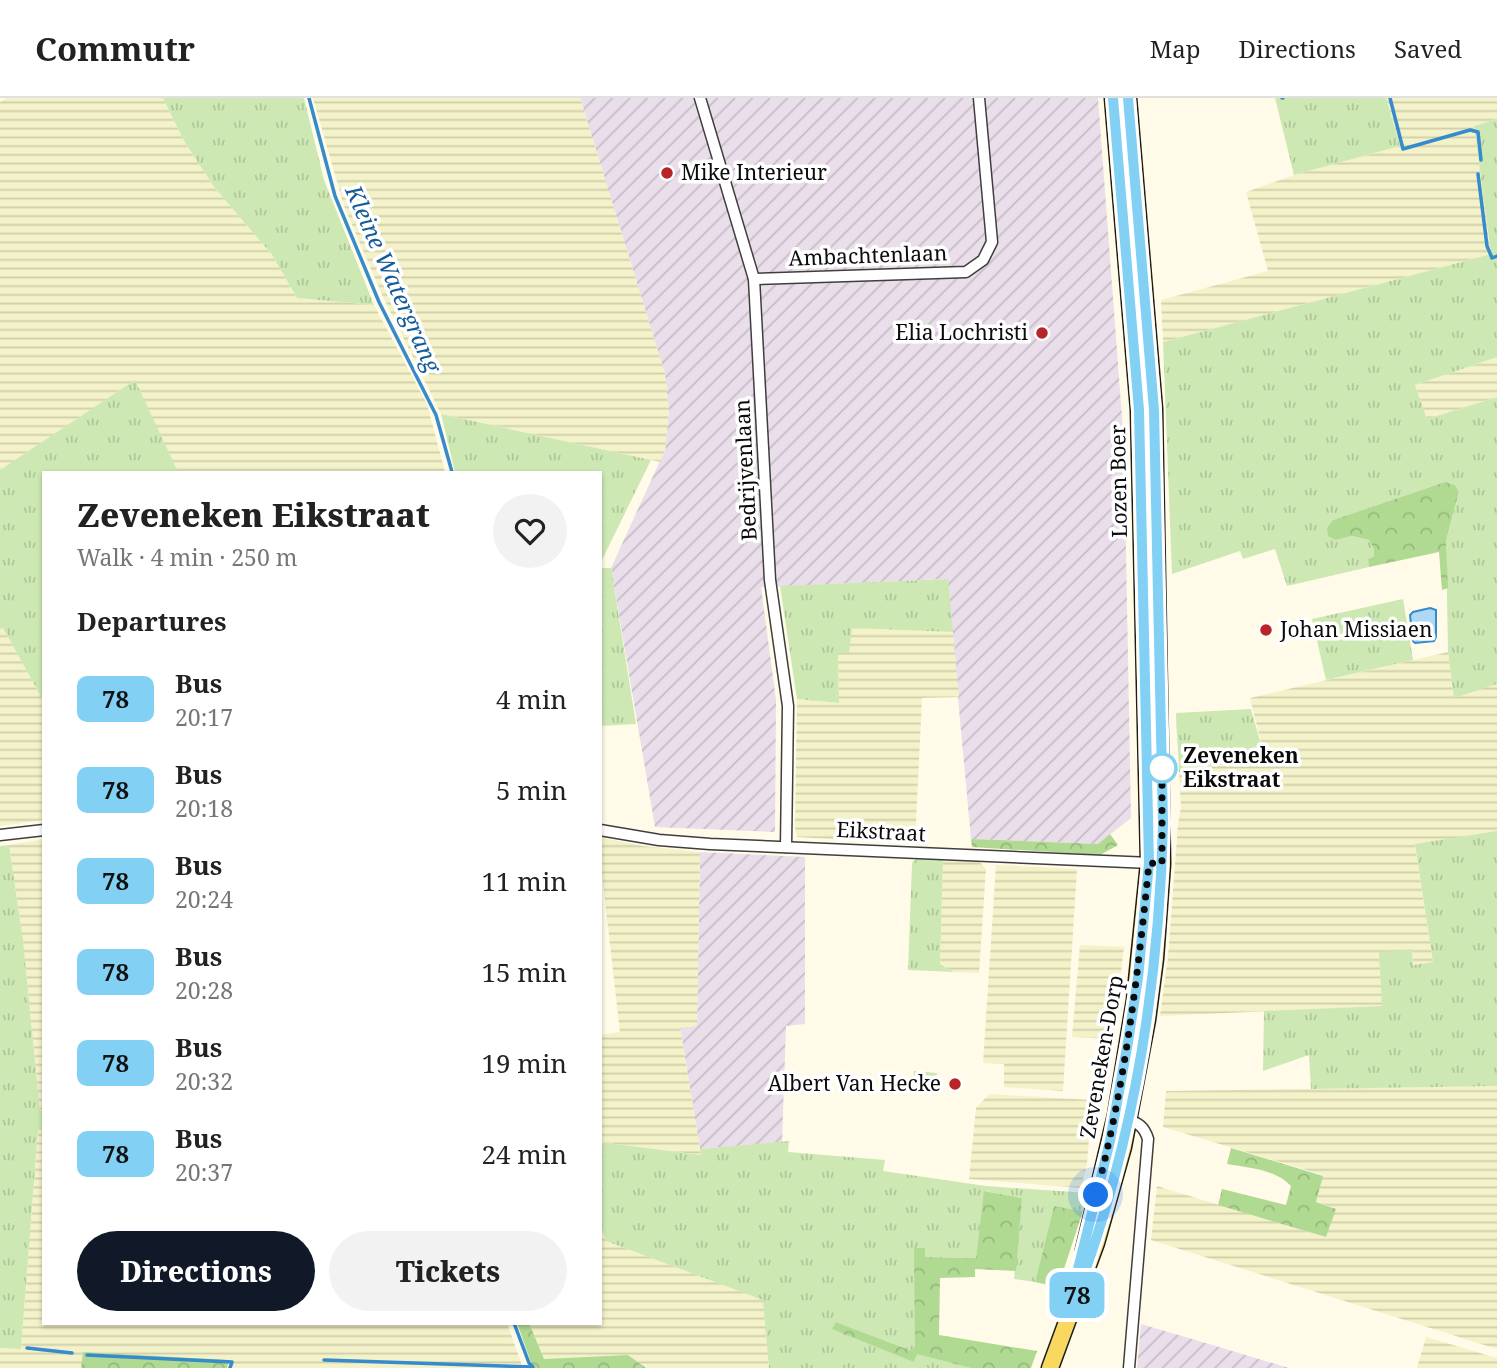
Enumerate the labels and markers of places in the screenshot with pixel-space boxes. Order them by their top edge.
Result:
place label: Mike Interieur [681,158,827,186]
marker: Mike Interieur [659,165,675,181]
place label: Elia Lochristi [895,318,1028,346]
marker: Elia Lochristi [1034,325,1050,341]
place label: Johan Missiaen [1279,615,1432,643]
marker: Johan Missiaen [1258,622,1274,638]
place label: Zeveneken Eikstraat [1183,741,1299,793]
marker: Zeveneken Eikstraat [1147,753,1177,783]
place label: Albert Van Hecke [768,1069,941,1097]
marker: Albert Van Hecke [947,1076,963,1092]

